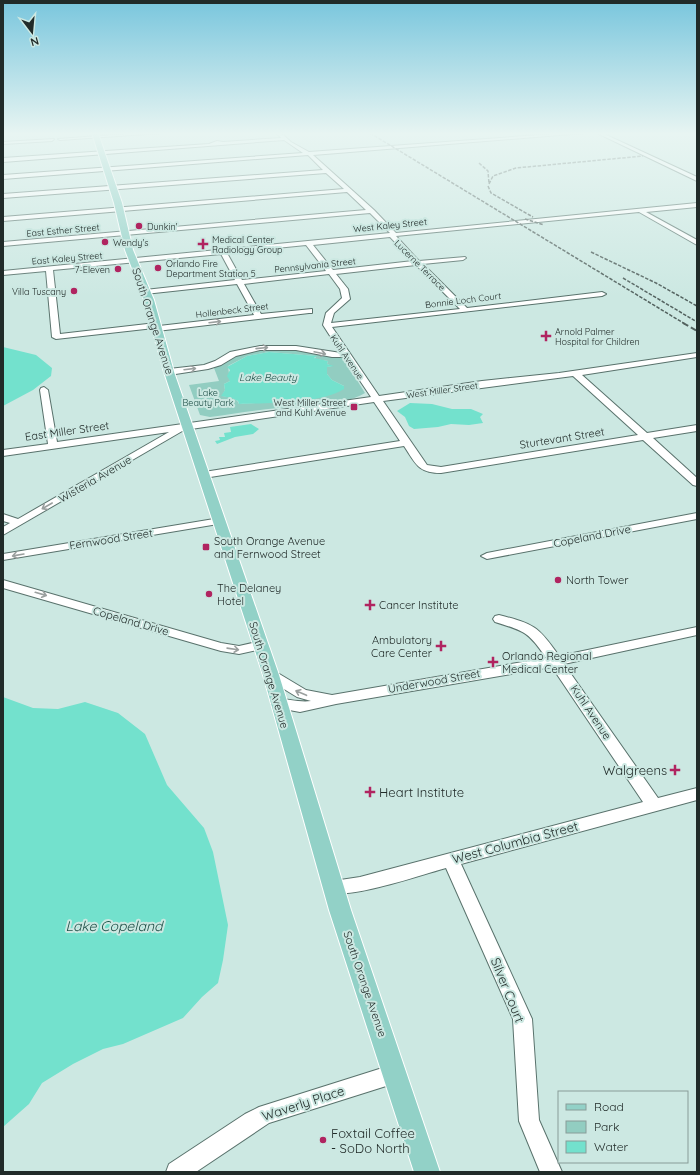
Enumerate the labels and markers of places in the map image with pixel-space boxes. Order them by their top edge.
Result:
marker: Dunkin' [134,221,144,231]
place label: Dunkin' [147,221,178,232]
place label: Medical Center Radiology Group [212,234,283,255]
marker: Wendy's [100,237,110,247]
place label: Wendy's [113,237,148,248]
marker: Medical Center Radiology Group [197,238,209,250]
place label: Orlando Fire Department Station 5 [166,258,256,279]
marker: Orlando Fire Department Station 5 [153,263,163,273]
place label: 7-Eleven [75,264,110,275]
marker: 7-Eleven [113,264,123,274]
place label: Villa Tuscany [12,286,66,297]
marker: Villa Tuscany [69,286,79,296]
place label: Arnold Palmer Hospital for Children [555,326,640,347]
marker: Arnold Palmer Hospital for Children [540,330,552,342]
place label: West Miller Street and Kuhl Avenue [274,397,346,418]
marker: West Miller Street and Kuhl Avenue [349,402,359,412]
place label: South Orange Avenue and Fernwood Street [214,534,325,561]
marker: South Orange Avenue and Fernwood Street [201,542,211,552]
place label: North Tower [566,573,629,587]
marker: North Tower [553,575,563,585]
place label: The Delaney Hotel [217,581,281,608]
marker: The Delaney Hotel [204,589,214,599]
place label: Cancer Institute [379,598,459,612]
marker: Cancer Institute [364,599,376,611]
place label: Ambulatory Care Center [371,633,433,660]
marker: Ambulatory Care Center [435,640,447,652]
place label: Orlando Regional Medical Center [502,649,591,676]
marker: Orlando Regional Medical Center [487,656,499,668]
place label: Walgreens [603,762,667,778]
marker: Walgreens [670,765,680,775]
place label: Heart Institute [379,784,464,800]
marker: Heart Institute [364,786,376,798]
place label: Foxtail Coffee - SoDo North [331,1125,415,1156]
marker: Foxtail Coffee - SoDo North [318,1135,328,1145]

